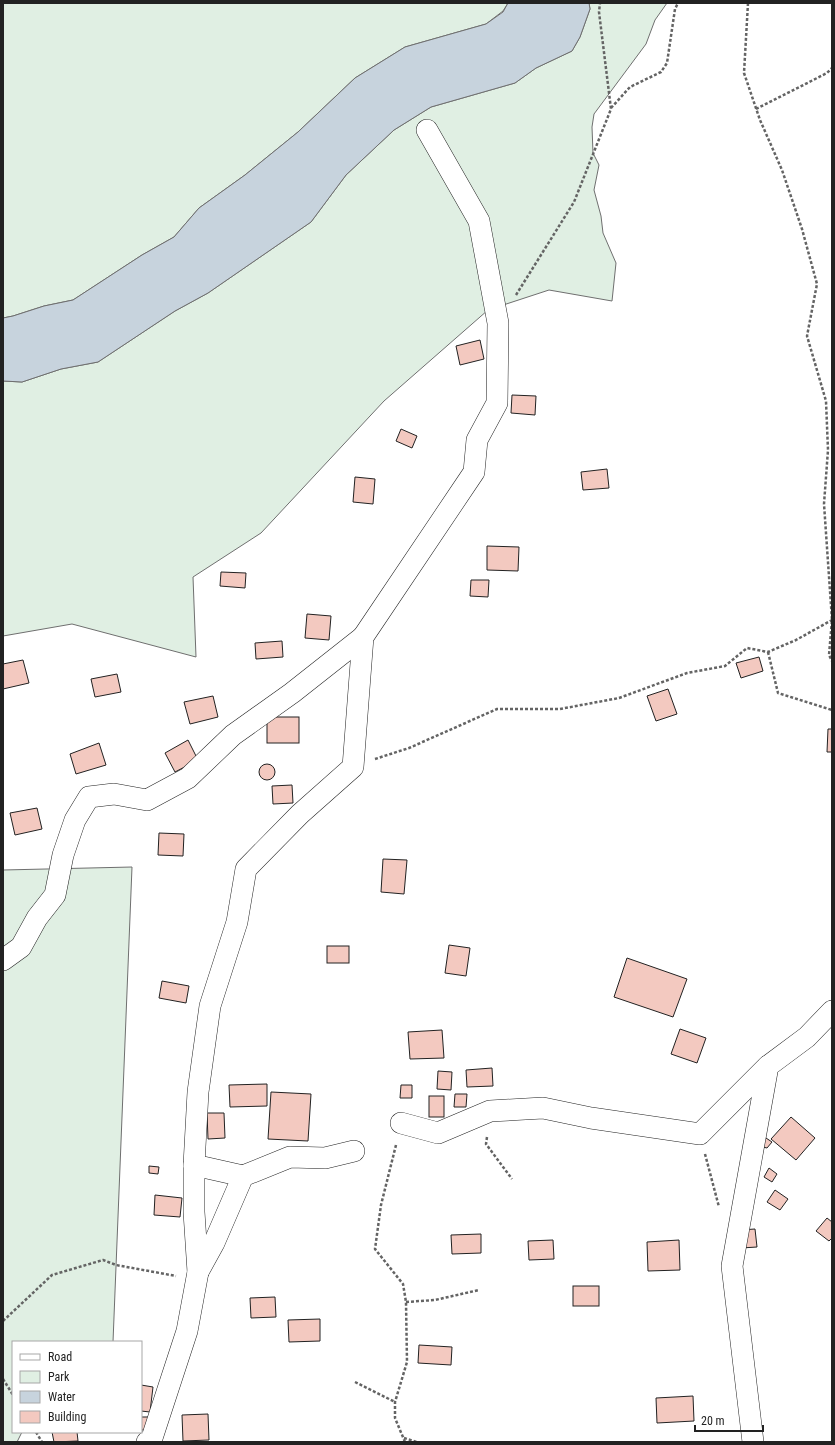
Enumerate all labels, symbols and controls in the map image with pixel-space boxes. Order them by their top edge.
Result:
legend [12,1341,142,1433]
text: Road [48,1350,72,1364]
text: Park [48,1370,70,1384]
text: Water [48,1390,76,1404]
scale bar [695,1407,763,1433]
text: Building [48,1410,86,1424]
text: 20 m [701,1414,725,1428]

